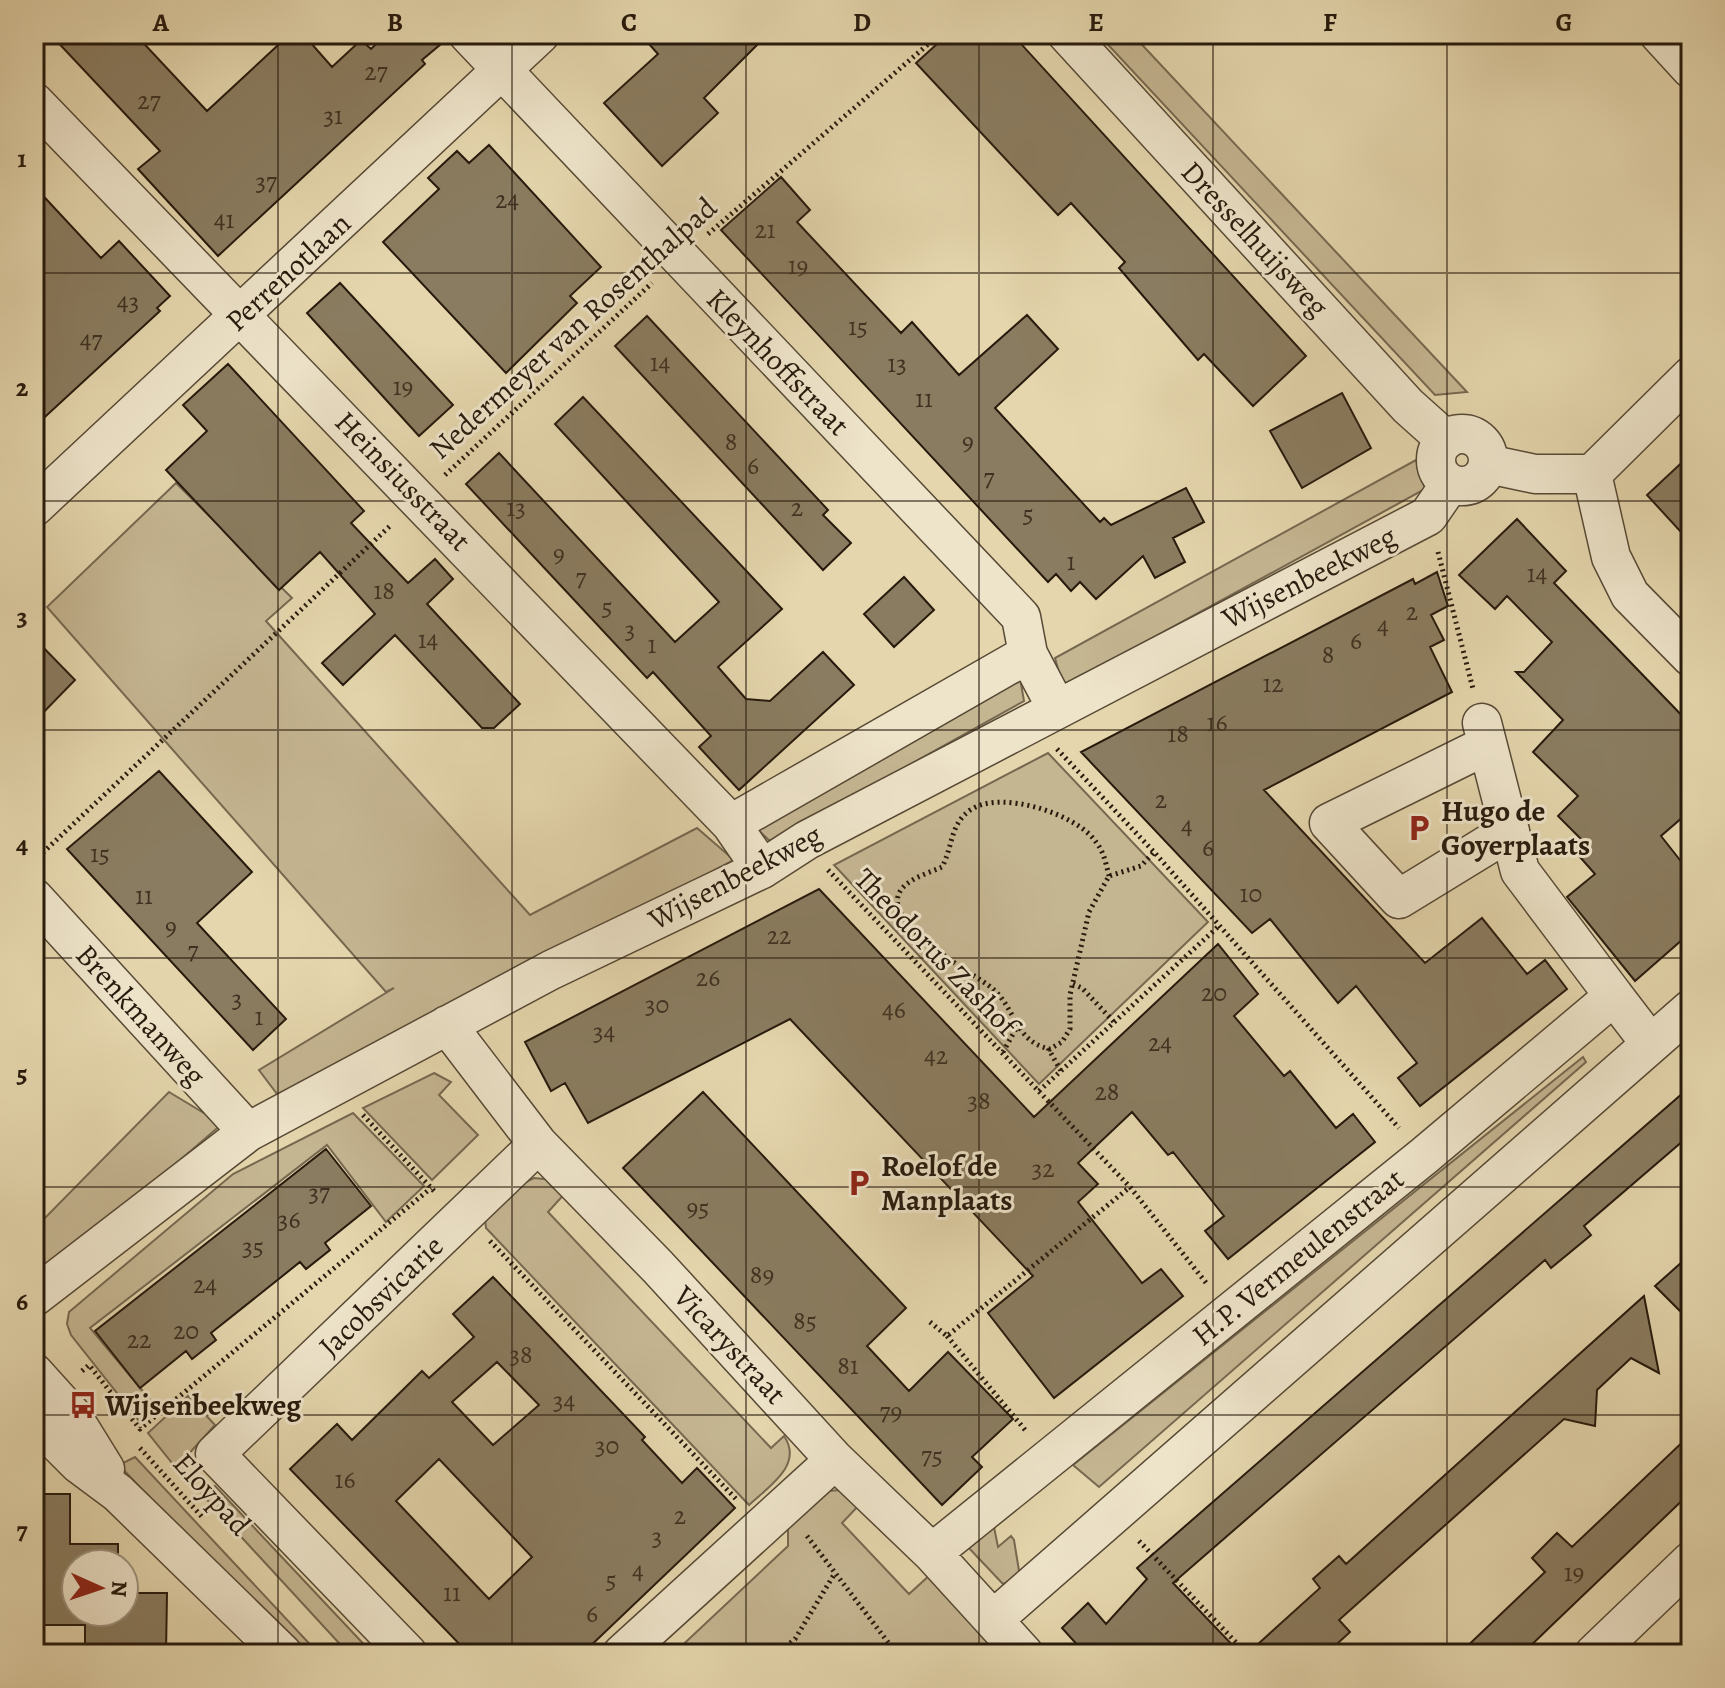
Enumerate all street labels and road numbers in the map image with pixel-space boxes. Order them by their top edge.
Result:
street label: Dresselhuijsweg [1172,152,1338,326]
street label: Nedermeyer van Rosenthalpad [421,187,726,468]
street label: Perrenotlaan [217,204,359,340]
street label: Kleynhoffstraat [698,280,859,444]
street label: Heinsiusstraat [326,402,480,560]
street label: Wijsenbeekweg [1214,516,1403,639]
street label: Wijsenbeekweg [641,815,829,940]
street label: Theodorus Zashof [846,859,1029,1048]
street label: Brenkmanweg [67,936,215,1094]
street label: H.P. Vermeulenstraat [1184,1159,1412,1355]
street label: Jacobsvicarie [310,1226,452,1366]
street label: Vicarystraat [664,1276,795,1413]
street label: Eloypad [164,1444,261,1545]

